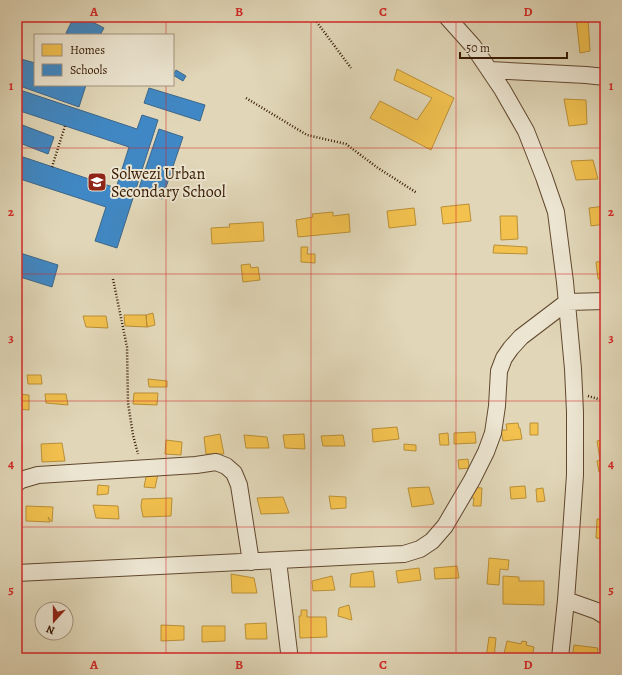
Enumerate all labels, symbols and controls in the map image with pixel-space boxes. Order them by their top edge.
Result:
text: A [89,3,99,20]
text: B [235,3,243,20]
text: C [379,3,387,20]
text: D [523,3,533,20]
legend [34,34,174,86]
scale bar [460,34,567,60]
text: 50 m [466,40,490,56]
text: Homes [70,42,105,58]
text: Schools [70,62,107,78]
text: 1 [9,77,14,94]
text: 1 [609,77,614,94]
place label: Solwezi Urban Secondary School [111,163,226,203]
school or university icon: Solwezi Urban Secondary School [86,171,108,193]
text: 2 [8,203,15,220]
text: 2 [608,203,615,220]
text: 3 [8,329,14,346]
text: 3 [608,329,614,346]
text: 4 [8,455,14,472]
text: 4 [608,455,614,472]
text: 5 [8,581,14,598]
text: 5 [608,581,614,598]
north arrow [34,601,74,641]
text: N [44,621,57,638]
text: A [89,656,99,673]
text: B [235,656,243,673]
text: C [379,656,387,673]
text: D [523,656,533,673]

